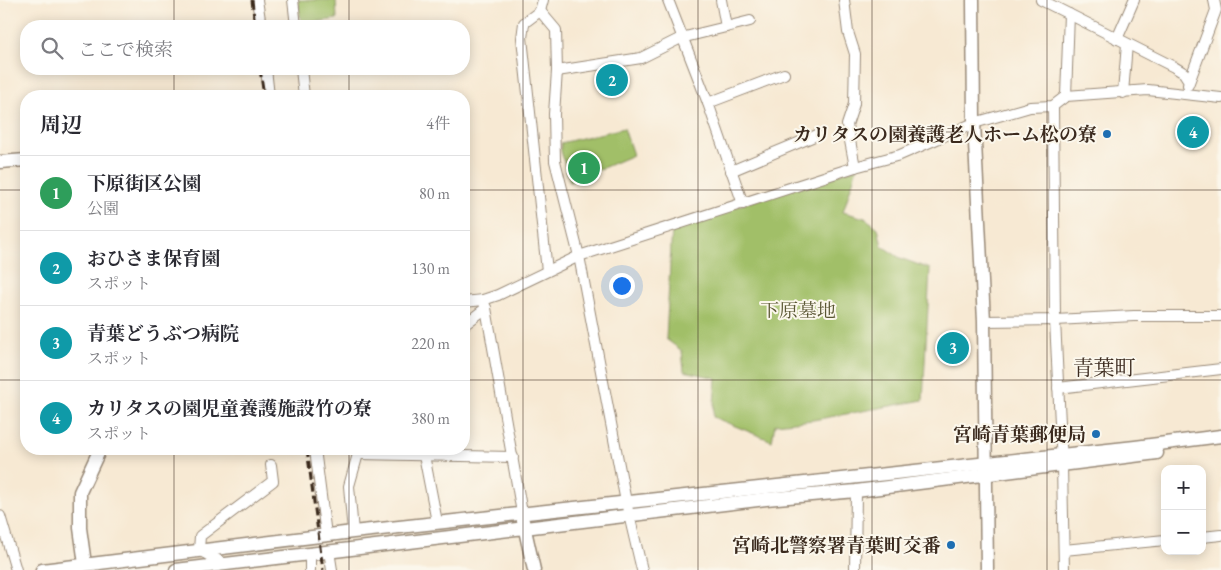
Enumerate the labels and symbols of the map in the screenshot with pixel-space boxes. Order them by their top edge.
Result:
pin: 2 [596,61,628,99]
pin: 4 [1177,113,1209,151]
place label: カリタスの園養護老人ホーム松の寮 [793,122,1097,147]
marker: カリタスの園養護老人ホーム松の寮 [1101,128,1113,140]
pin: 1 [568,149,600,187]
your location [609,273,635,299]
park label: 下原墓地 [760,298,836,323]
pin: 3 [937,329,969,367]
district label: 青葉町 [1073,354,1136,381]
place label: 宮崎青葉郵便局 [953,422,1086,447]
marker: 宮崎青葉郵便局 [1090,428,1102,440]
place label: 宮崎北警察署青葉町交番 [732,533,941,558]
marker: 宮崎北警察署青葉町交番 [945,539,957,551]

